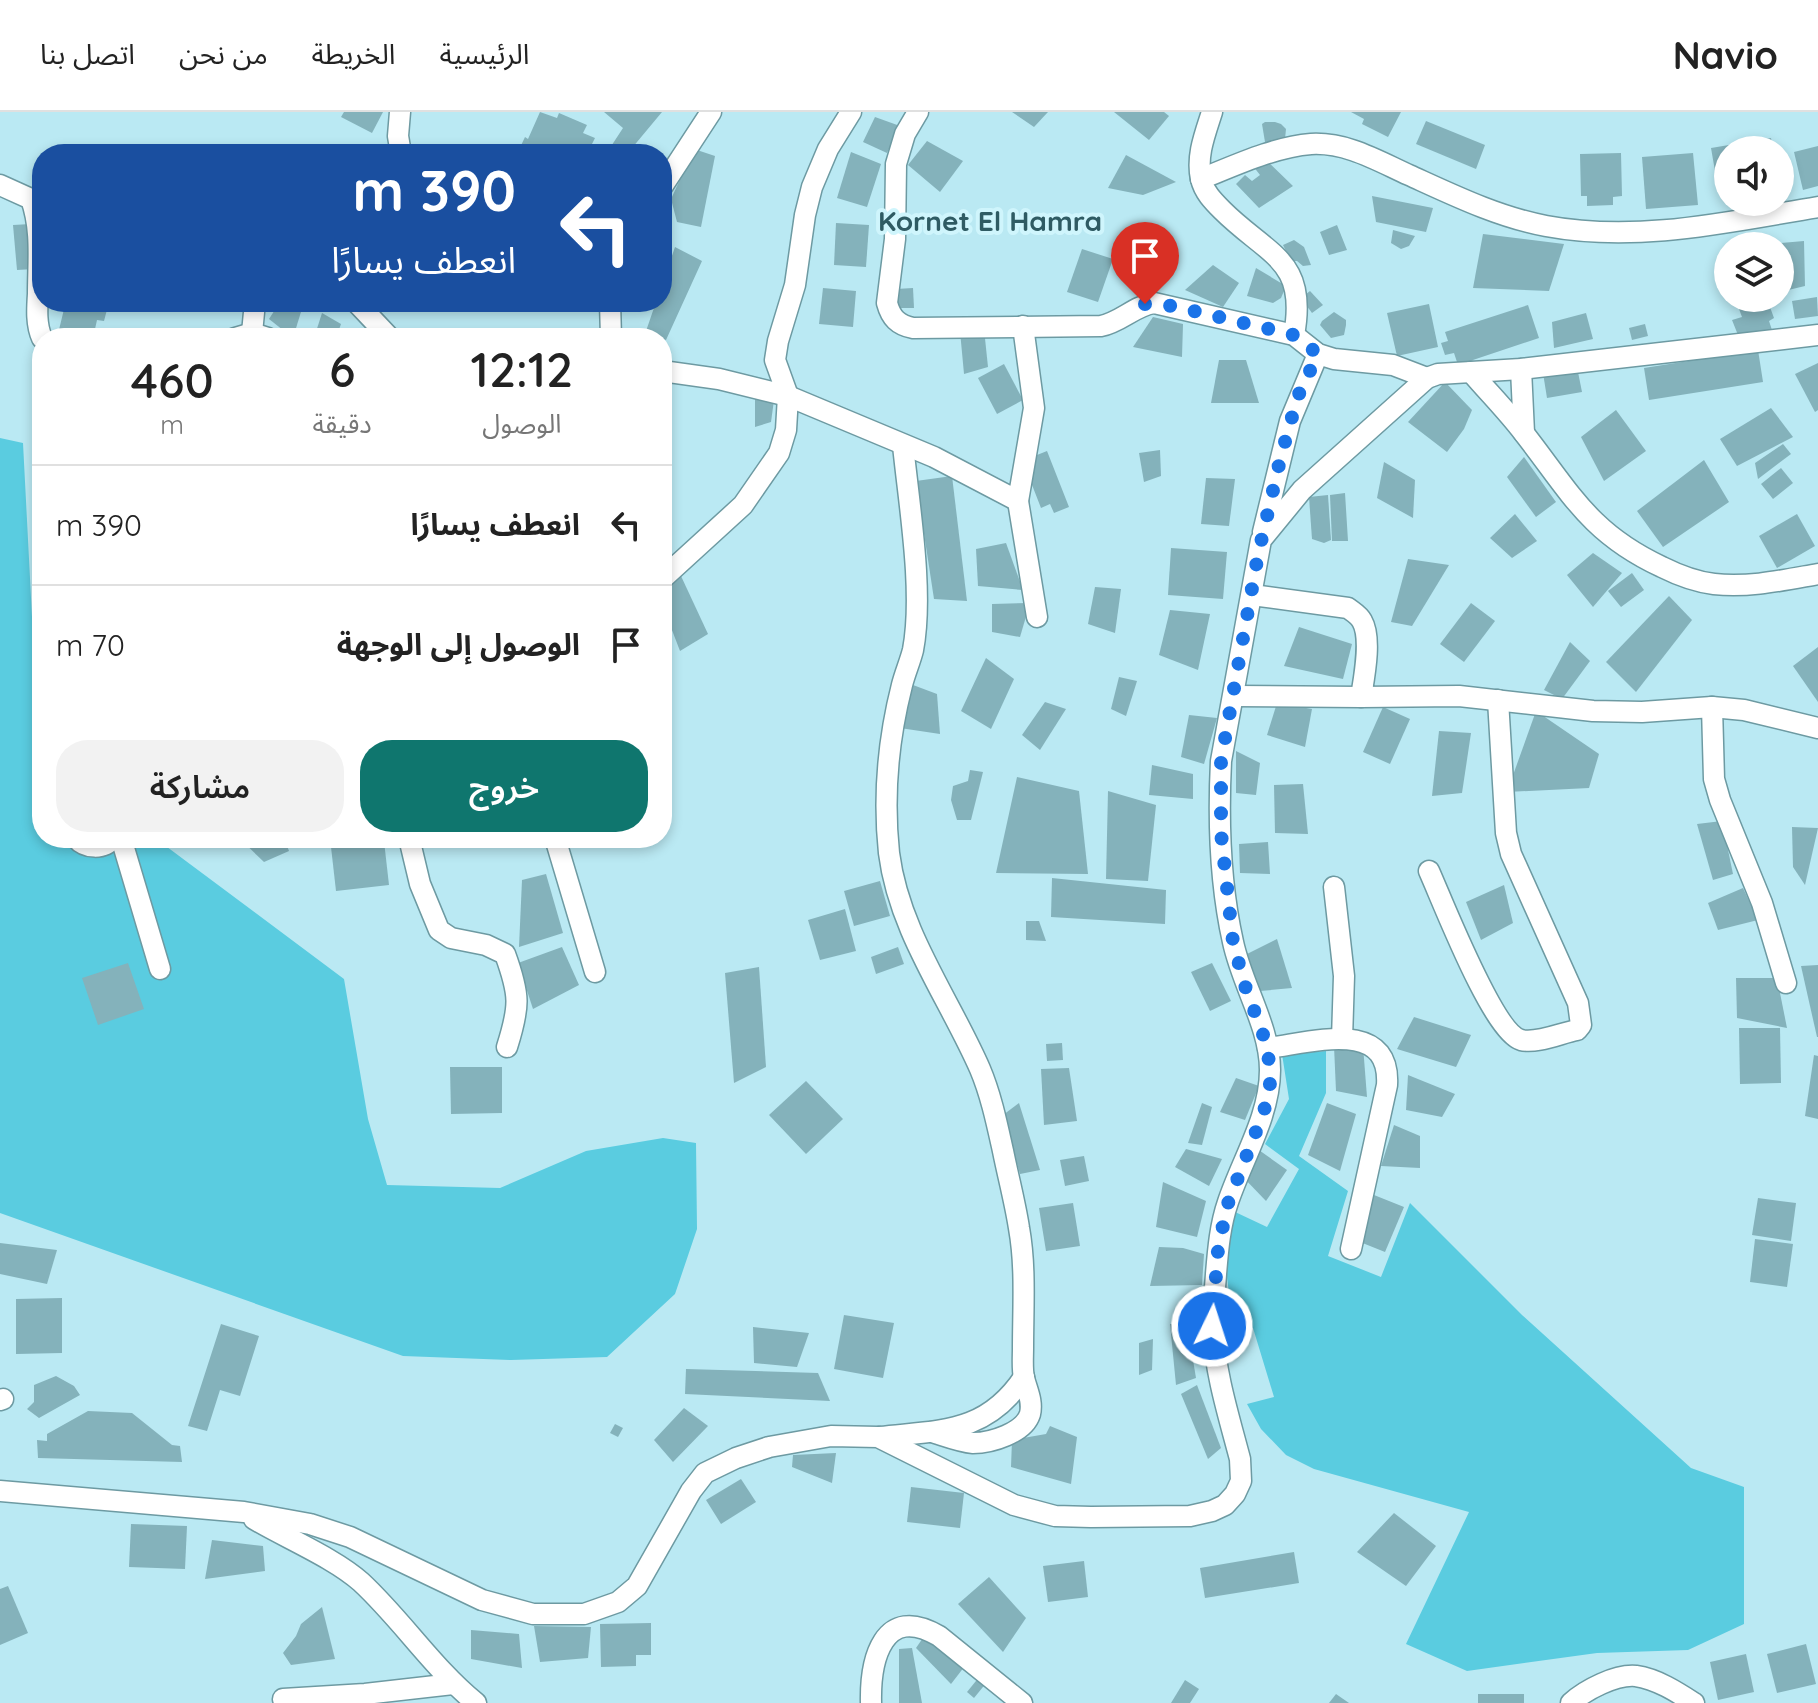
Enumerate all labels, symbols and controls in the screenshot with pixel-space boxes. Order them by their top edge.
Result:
text: Navio [1673,31,1778,79]
text: اتصل بنا [40,36,135,71]
text: من نحن [179,36,268,71]
text: الخريطة [312,36,395,71]
text: الرئيسية [439,36,530,71]
map controls [1714,136,1794,312]
button: sound [1714,136,1794,216]
text: 390 m [352,155,516,225]
icon: left [544,176,648,280]
district label: Kornet El Hamra [878,203,1102,238]
pin [1111,222,1179,304]
button: layers [1714,232,1794,312]
icon: arrive [1123,234,1167,278]
text: انعطف يسارًا [331,237,516,282]
text: 6 [329,339,355,399]
text: 12:12 [471,339,573,399]
text: 460 [131,350,214,410]
text: دقيقة [312,407,372,440]
text: الوصول [482,407,561,440]
text: m [160,408,184,441]
icon: left [604,503,648,547]
text: انعطف يسارًا [410,505,580,543]
text: 390 m [56,506,142,544]
icon: arrive [604,623,648,667]
text: الوصول إلى الوجهة [337,625,580,663]
text: 70 m [56,626,125,664]
button: مشاركة [56,740,344,832]
button: خروج [360,740,648,832]
position arrow [1170,1284,1254,1368]

